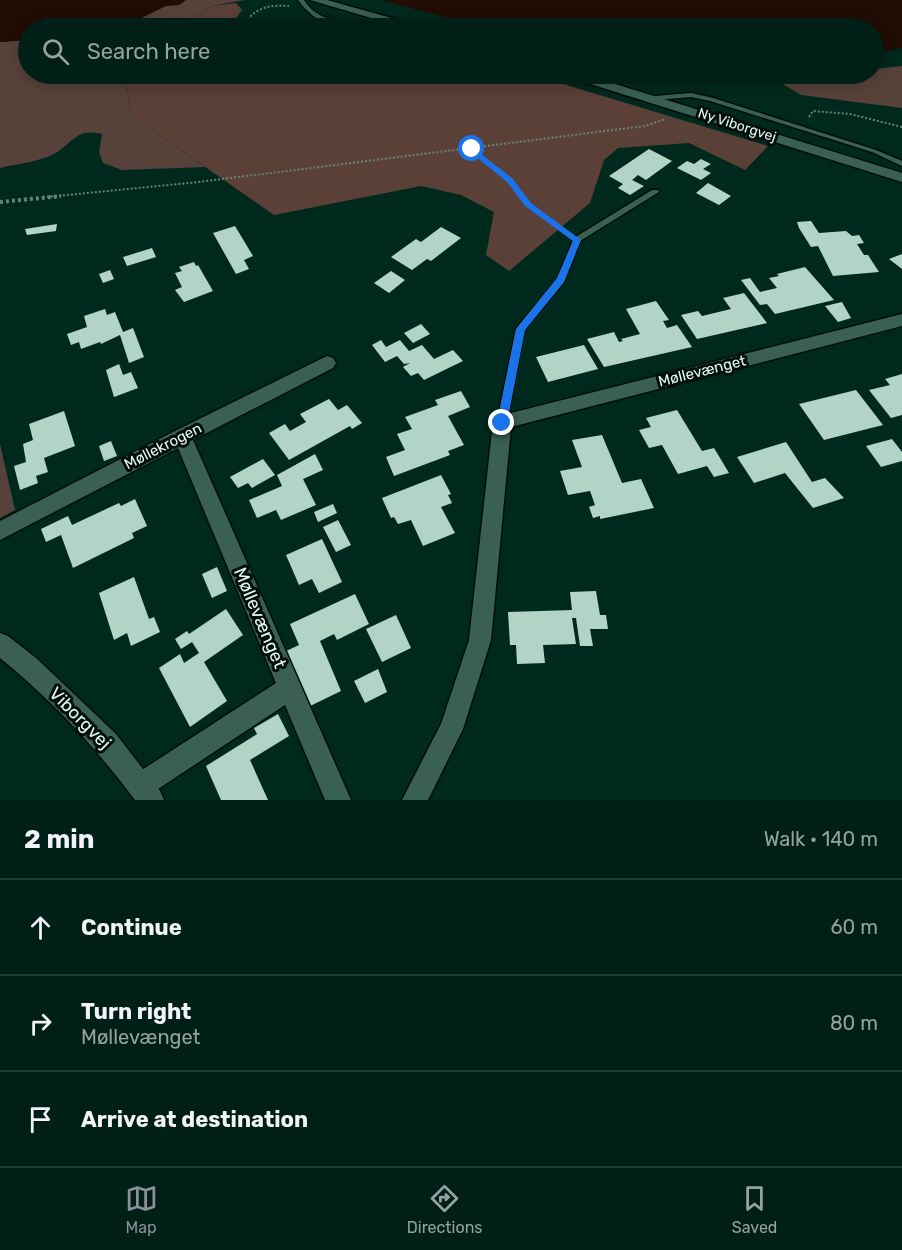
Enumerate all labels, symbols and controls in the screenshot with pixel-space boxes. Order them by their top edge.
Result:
search box [18,18,884,84]
icon: search [39,35,72,68]
text: Search here [87,38,210,65]
street label: Ny Viborgvej [696,104,778,146]
route start [458,135,484,161]
street label: Møllevænget [656,351,748,391]
route end [488,409,514,435]
street label: Møllekrogen [121,419,205,473]
street label: Møllevænget [229,564,291,672]
street label: Viborgvej [44,682,116,754]
text: 2 min [24,824,94,855]
text: Walk · 140 m [764,827,878,851]
icon: ahead [24,911,57,944]
text: Continue [81,914,182,941]
text: 60 m [831,915,878,939]
text: Turn right [81,998,191,1025]
icon: right [24,1007,57,1040]
text: 80 m [830,1011,878,1035]
text: Møllevænget [81,1025,200,1049]
icon: arrive [24,1103,57,1136]
text: Arrive at destination [81,1106,308,1133]
tab: Map [125,1182,158,1237]
tab: Directions [407,1182,483,1237]
tab: Saved [732,1182,777,1237]

